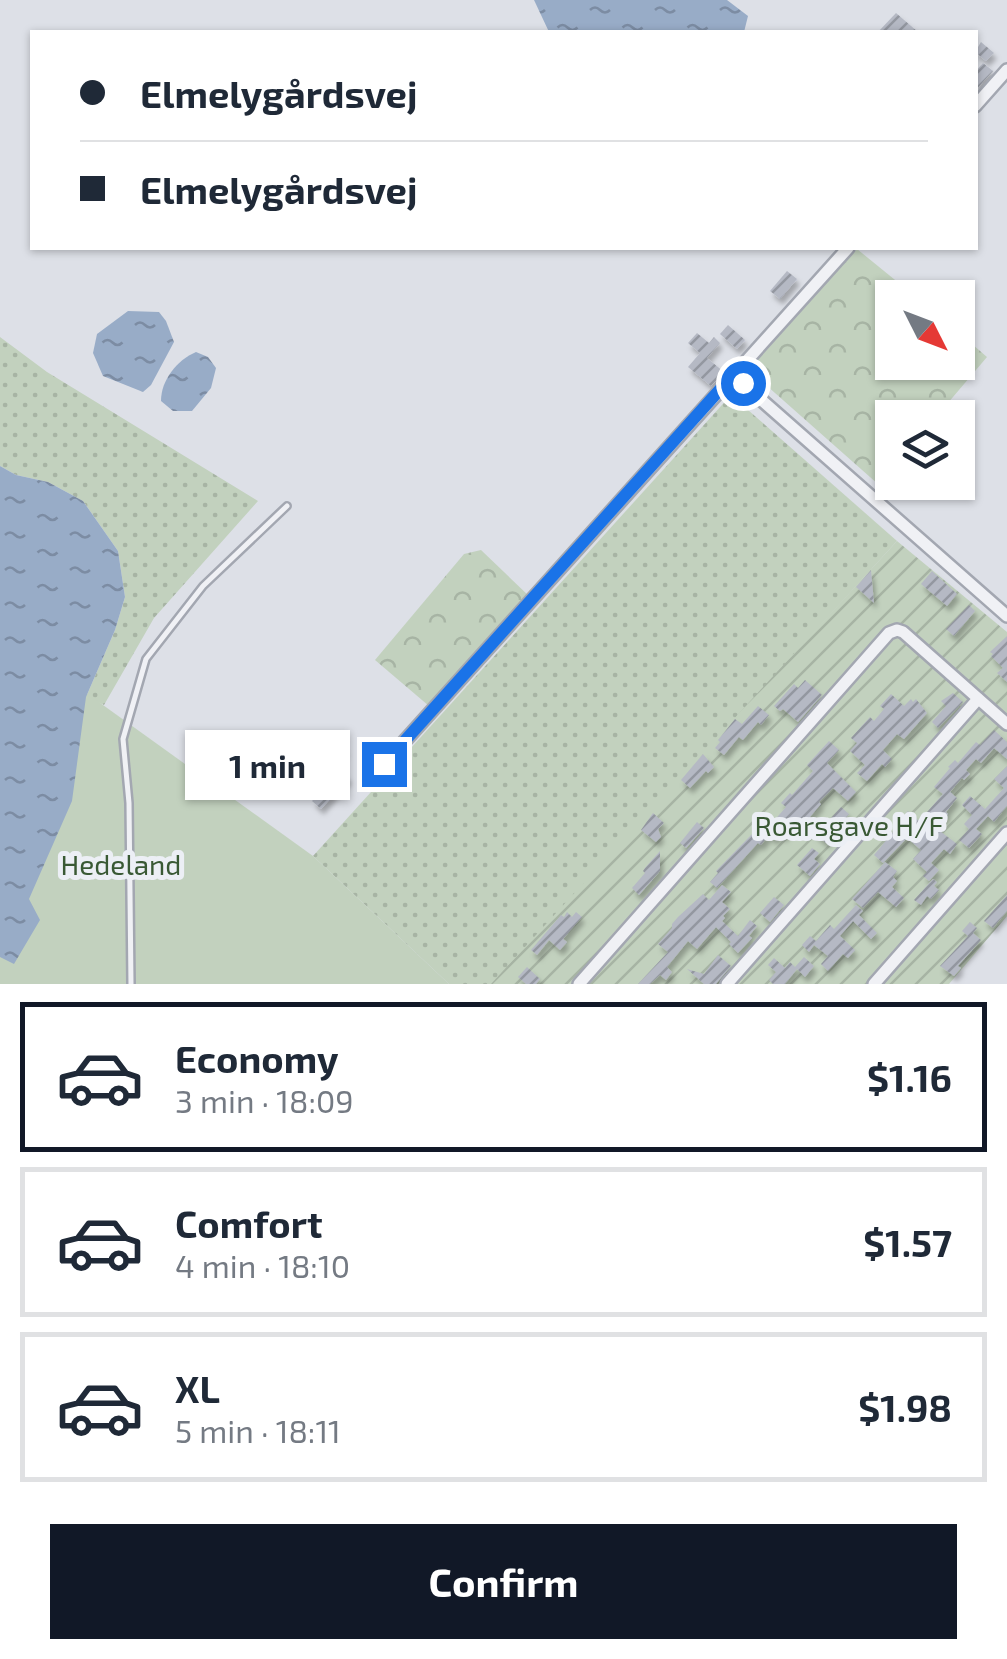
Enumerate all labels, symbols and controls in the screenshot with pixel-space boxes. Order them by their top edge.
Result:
text: Elmelygårdsvej [140,70,418,116]
text: Elmelygårdsvej [140,166,418,212]
north arrow [875,280,975,380]
map controls [875,280,975,500]
route start [721,361,766,406]
button: layers [875,400,975,500]
callout: 1 min [184,729,349,799]
route end [362,742,407,787]
text: 1 min [229,746,306,784]
park label: Roarsgave H/F [755,808,943,842]
park label: Hedeland [61,847,181,881]
icon: car [55,1032,145,1122]
text: Economy [175,1035,339,1081]
text: $1.16 [867,1054,952,1100]
text: 3 min · 18:09 [175,1081,354,1119]
icon: car [55,1197,145,1287]
text: Comfort [175,1200,323,1246]
text: $1.57 [863,1219,952,1265]
text: 4 min · 18:10 [175,1246,350,1284]
icon: car [55,1362,145,1452]
text: XL [175,1365,220,1411]
text: $1.98 [858,1384,952,1430]
text: 5 min · 18:11 [175,1411,341,1449]
button: Confirm [50,1524,957,1639]

